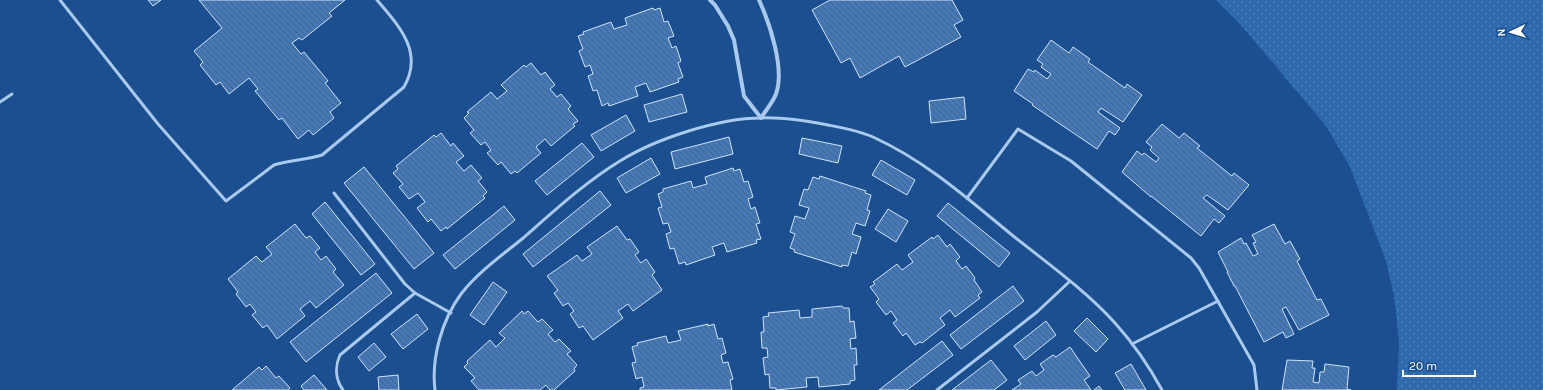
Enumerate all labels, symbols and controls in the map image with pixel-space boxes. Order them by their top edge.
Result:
north arrow [1491,12,1531,52]
text: N [1495,28,1508,37]
scale bar [1403,352,1475,378]
text: 20 m [1409,359,1437,373]

